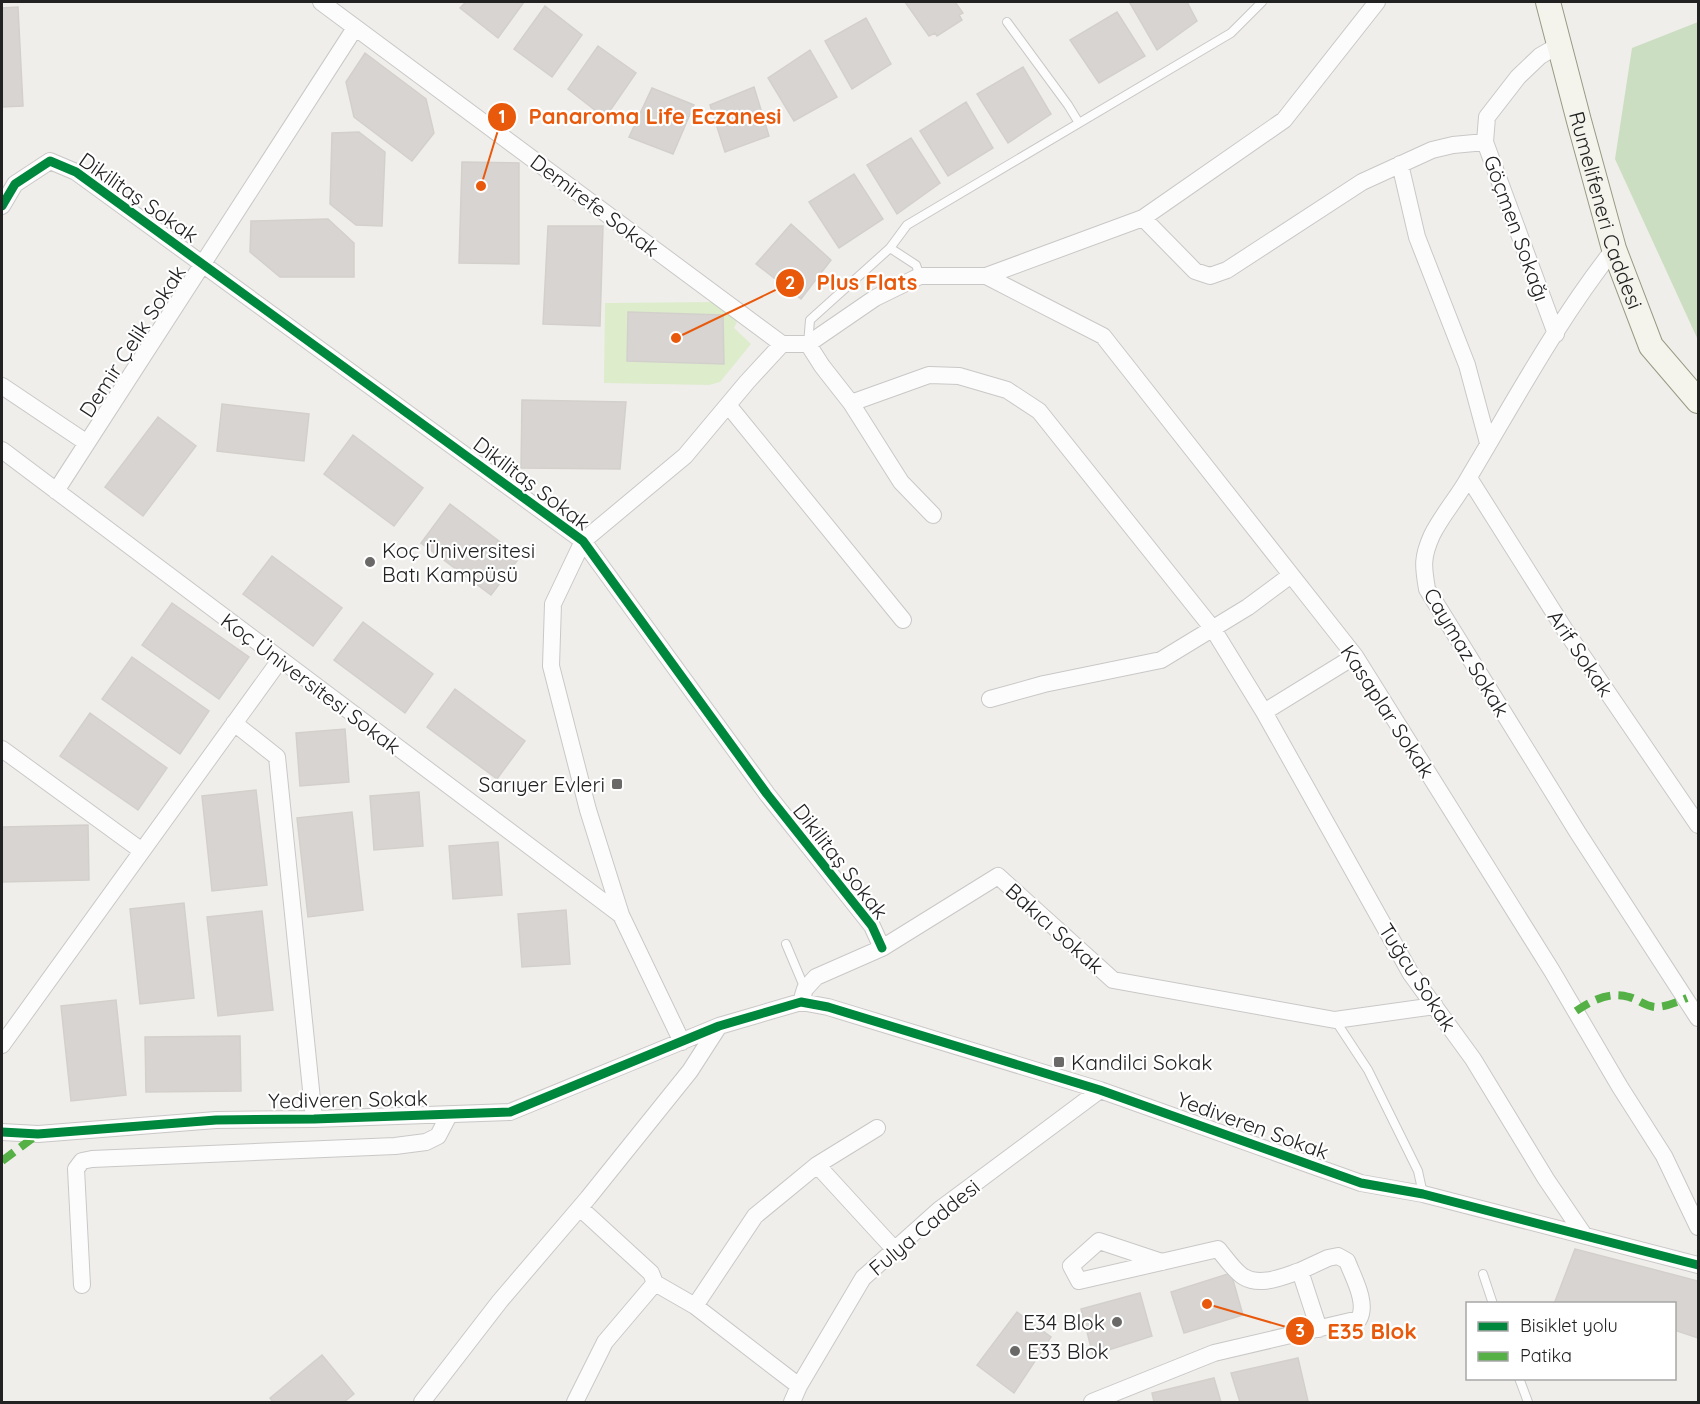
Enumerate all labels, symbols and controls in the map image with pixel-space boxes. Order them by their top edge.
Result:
callout: Panaroma Life Eczanesi [487,97,794,137]
text: Panaroma Life Eczanesi [529,102,781,130]
text: 1 [498,105,506,128]
street label: Rumelifeneri Caddesi [1564,108,1649,313]
street label: Dikilitaş Sokak [74,146,204,248]
street label: Demirefe Sokak [526,148,664,262]
street label: Göçmen Sokağı [1479,152,1555,304]
street label: Demir Çelik Sokak [73,260,191,422]
callout: Plus Flats [775,263,930,303]
text: Plus Flats [817,268,917,296]
text: 2 [785,271,795,294]
street label: Dikilitaş Sokak [468,431,596,535]
place label: Koç Üniversitesi Batı Kampüsü [382,537,535,587]
marker: Koç Üniversitesi Batı Kampüsü [363,555,377,569]
street label: Caymaz Sokak [1418,583,1516,721]
street label: Arif Sokak [1543,605,1619,701]
street label: Koç Üniversitesi Sokak [216,607,406,759]
street label: Kasaplar Sokak [1335,640,1441,782]
place label: Sarıyer Evleri [479,771,605,797]
marker: Sarıyer Evleri [610,777,624,791]
street label: Dikilitaş Sokak [788,798,894,924]
street label: Bakıcı Sokak [1001,877,1109,979]
street label: Tuğcu Sokak [1373,918,1463,1036]
place label: Kandilci Sokak [1071,1049,1213,1075]
marker: Kandilci Sokak [1052,1055,1066,1069]
street label: Yediveren Sokak [268,1085,428,1113]
street label: Yediveren Sokak [1173,1085,1333,1165]
street label: Fulya Caddesi [863,1173,985,1281]
legend [1466,1302,1676,1380]
place label: E34 Blok [1023,1309,1105,1335]
callout: E35 Blok [1285,1311,1428,1351]
text: Bisiklet yolu [1520,1314,1618,1337]
marker: E34 Blok [1110,1315,1124,1329]
text: E35 Blok [1327,1317,1417,1345]
text: 3 [1295,1319,1305,1342]
place label: E33 Blok [1027,1338,1109,1364]
marker: E33 Blok [1008,1344,1022,1358]
text: Patika [1520,1344,1572,1367]

